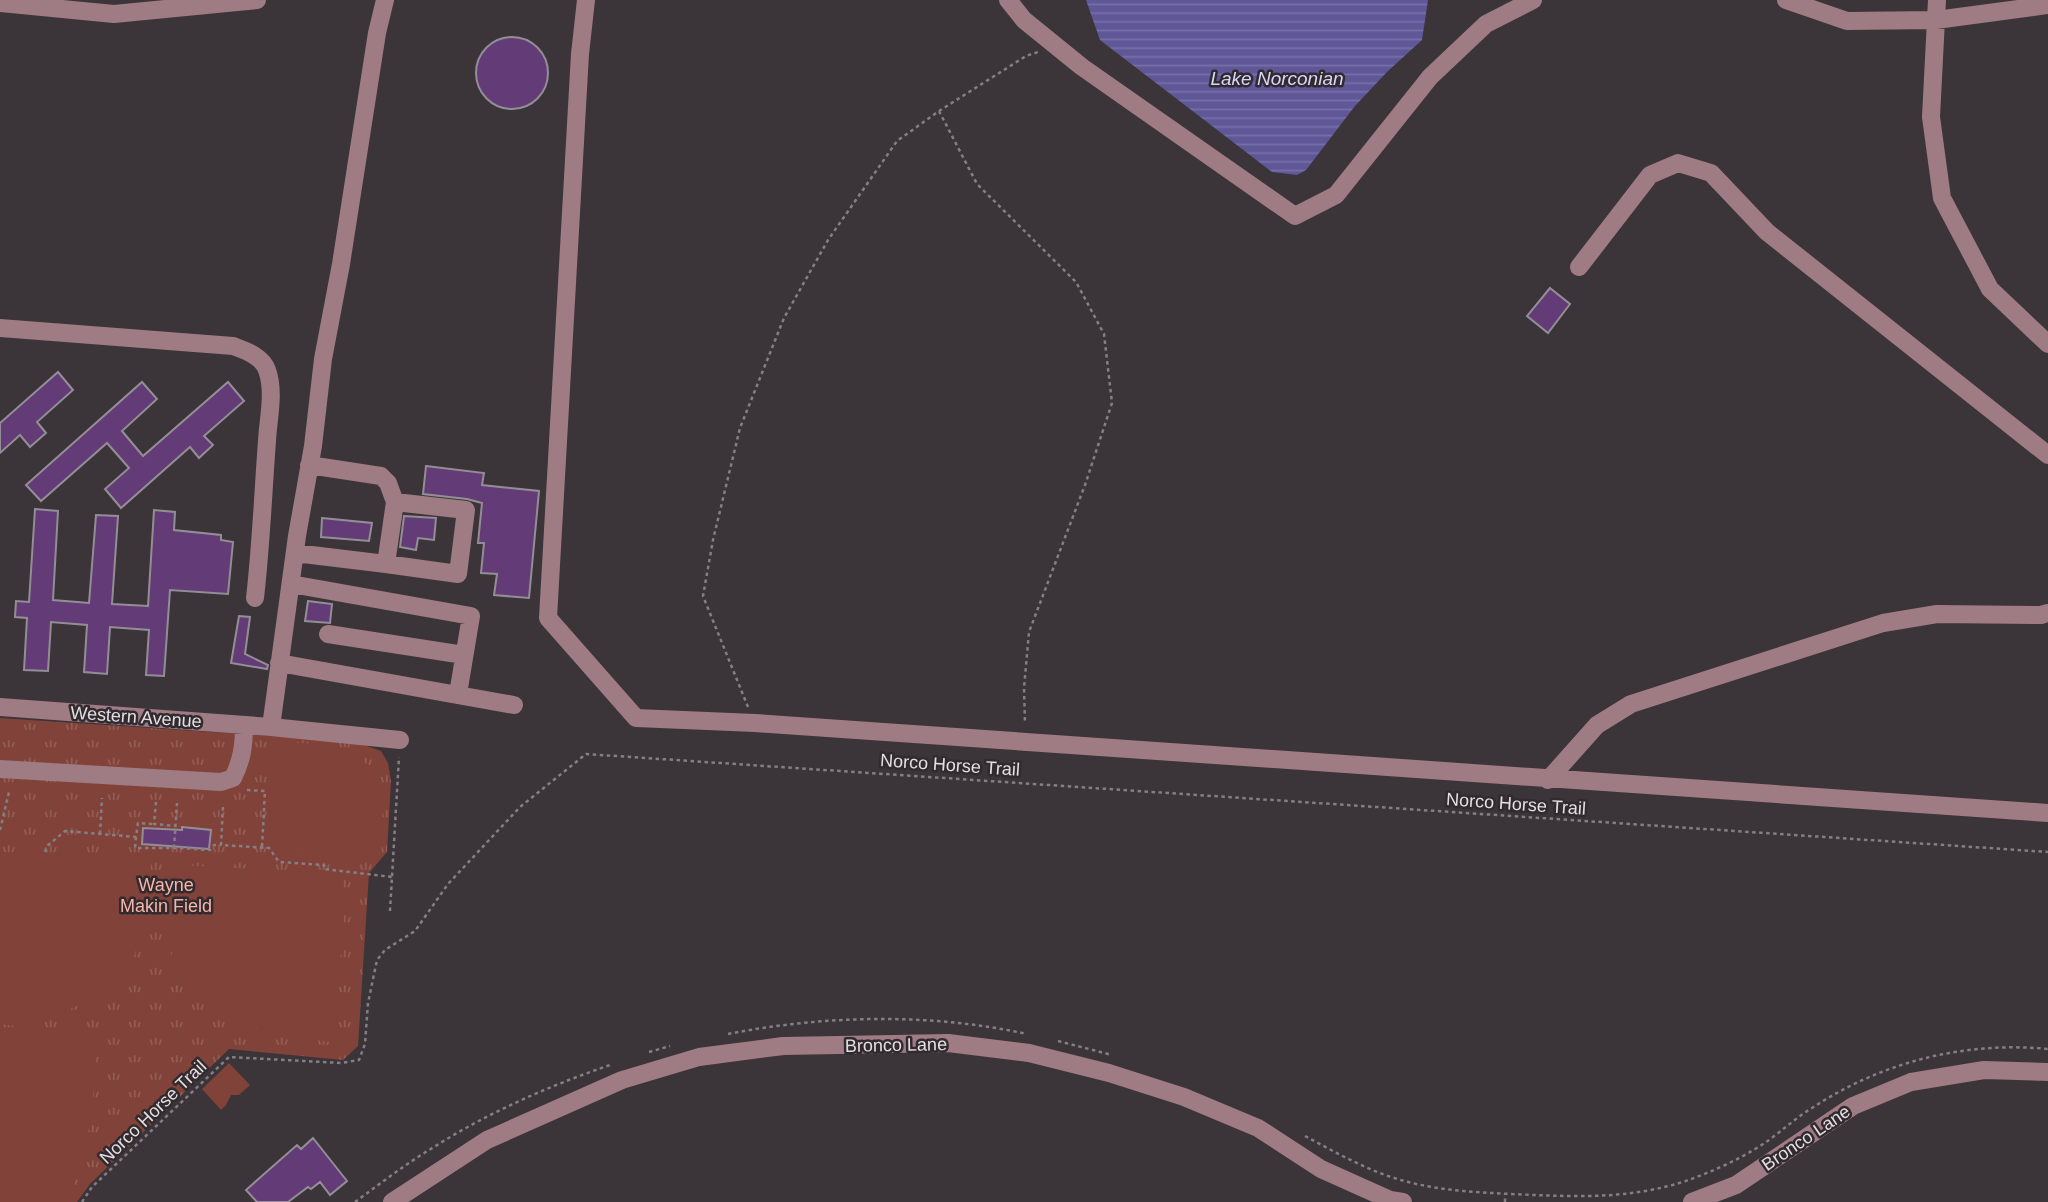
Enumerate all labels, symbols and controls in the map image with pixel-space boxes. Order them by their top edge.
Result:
water label: Lake Norconian [1210,68,1344,89]
street label: Western Avenue [70,702,202,732]
street label: Norco Horse Trail [879,750,1021,780]
street label: Norco Horse Trail [1445,789,1587,819]
park label: Wayne Makin Field [120,875,212,916]
street label: Bronco Lane [845,1034,947,1056]
street label: Norco Horse Trail [96,1056,210,1168]
street label: Bronco Lane [1758,1101,1854,1175]

